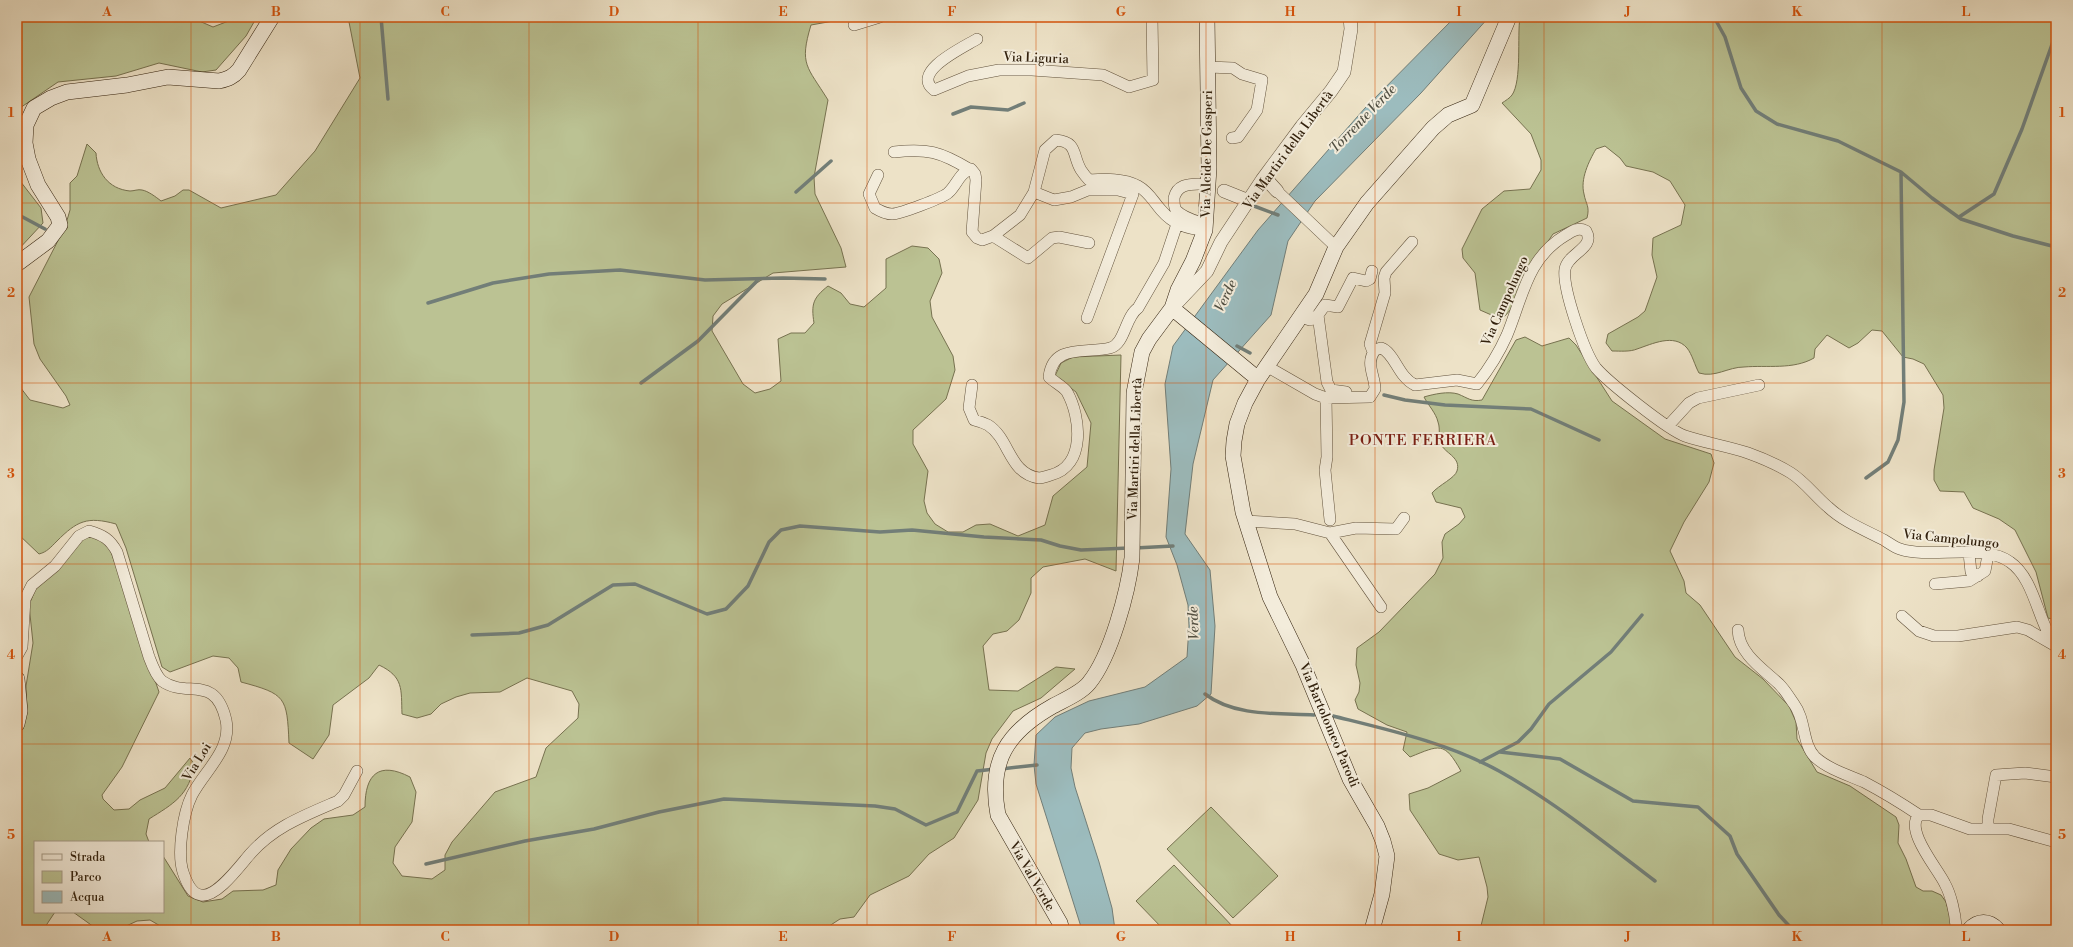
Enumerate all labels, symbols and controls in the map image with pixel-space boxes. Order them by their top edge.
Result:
text: A [101,4,112,20]
text: B [271,4,281,20]
text: C [440,4,450,20]
text: D [609,4,619,20]
text: E [778,4,788,20]
text: F [947,4,957,20]
text: G [1116,4,1127,20]
text: H [1285,4,1296,20]
text: I [1456,4,1462,20]
text: J [1623,4,1631,20]
text: K [1792,4,1803,20]
text: L [1962,4,1971,20]
street label: Via Liguria [1002,49,1070,67]
water label: Torrente Verde [1326,80,1401,157]
street label: Via Martiri della Libertà [1239,87,1337,213]
street label: Via Alcide De Gasperi [1198,90,1216,219]
text: 1 [8,105,15,121]
text: 1 [2059,105,2066,121]
street label: Via Campolungo [1478,254,1532,349]
water label: Verde [1211,277,1241,315]
text: 2 [7,285,15,301]
text: 2 [2058,285,2066,301]
street label: Via Martiri della Libertà [1124,377,1146,522]
district label: PONTE FERRIERA [1349,431,1497,450]
text: 3 [7,466,15,482]
text: 3 [2058,466,2066,482]
street label: Via Campolungo [1901,526,2000,552]
water label: Verde [1184,605,1204,640]
text: 4 [7,647,16,663]
text: 4 [2058,647,2067,663]
street label: Via Bartolomeo Parodi [1295,659,1363,790]
street label: Via Loi [178,740,215,785]
text: 5 [7,827,15,843]
text: 5 [2058,827,2066,843]
street label: Via Val Verde [1005,838,1059,914]
legend [34,841,164,913]
text: Strada [70,850,106,865]
text: Parco [70,870,102,885]
text: Acqua [69,890,105,905]
text: A [101,929,112,945]
text: B [271,929,281,945]
text: C [440,929,450,945]
text: D [609,929,619,945]
text: E [778,929,788,945]
text: F [947,929,957,945]
text: G [1116,929,1127,945]
text: H [1285,929,1296,945]
text: I [1456,929,1462,945]
text: J [1623,929,1631,945]
text: K [1792,929,1803,945]
text: L [1962,929,1971,945]

